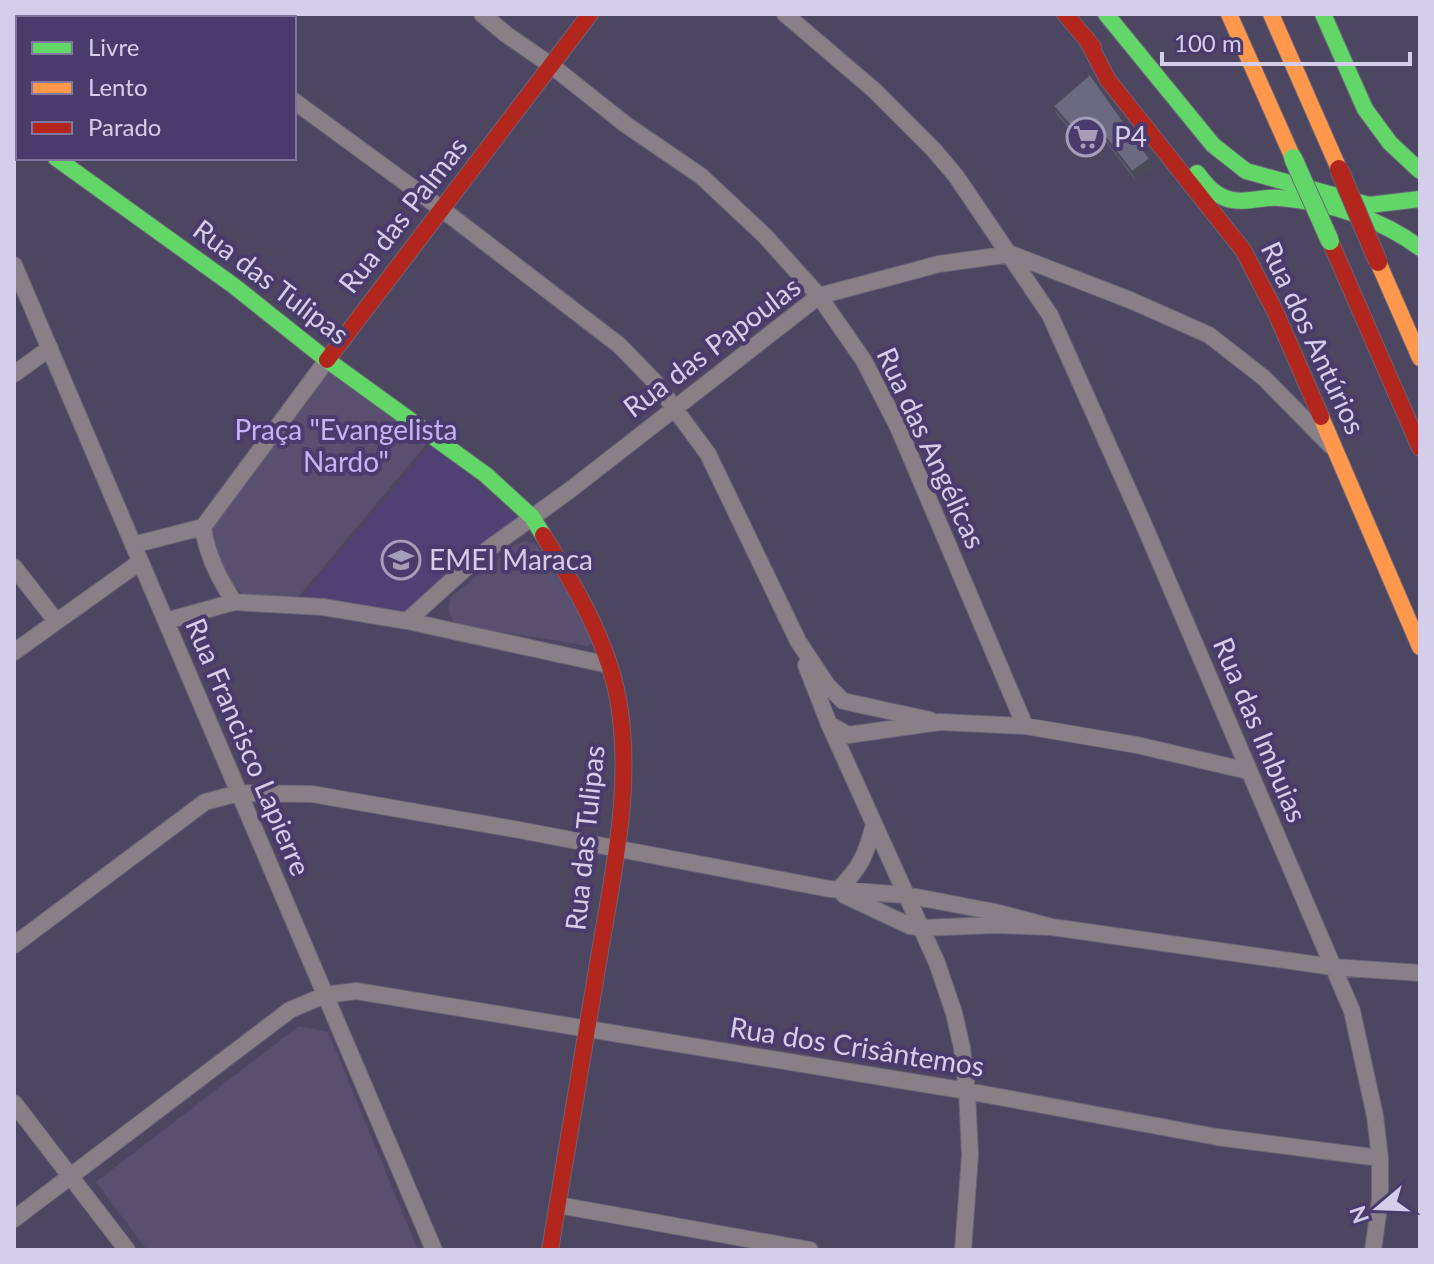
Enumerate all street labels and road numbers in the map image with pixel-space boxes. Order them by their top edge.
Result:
street label: Rua das Palmas [331,130,474,299]
street label: Rua das Tulipas [187,212,356,351]
street label: Rua dos Antúrios [1254,236,1373,439]
street label: Rua das Papoulas [616,269,807,424]
street label: Rua das Angélicas [870,342,993,554]
street label: Rua Francisco Lapierre [179,613,319,880]
street label: Rua das Imbuias [1207,632,1315,827]
street label: Rua das Tulipas [557,744,611,932]
street label: Rua dos Crisântemos [727,1009,987,1083]

